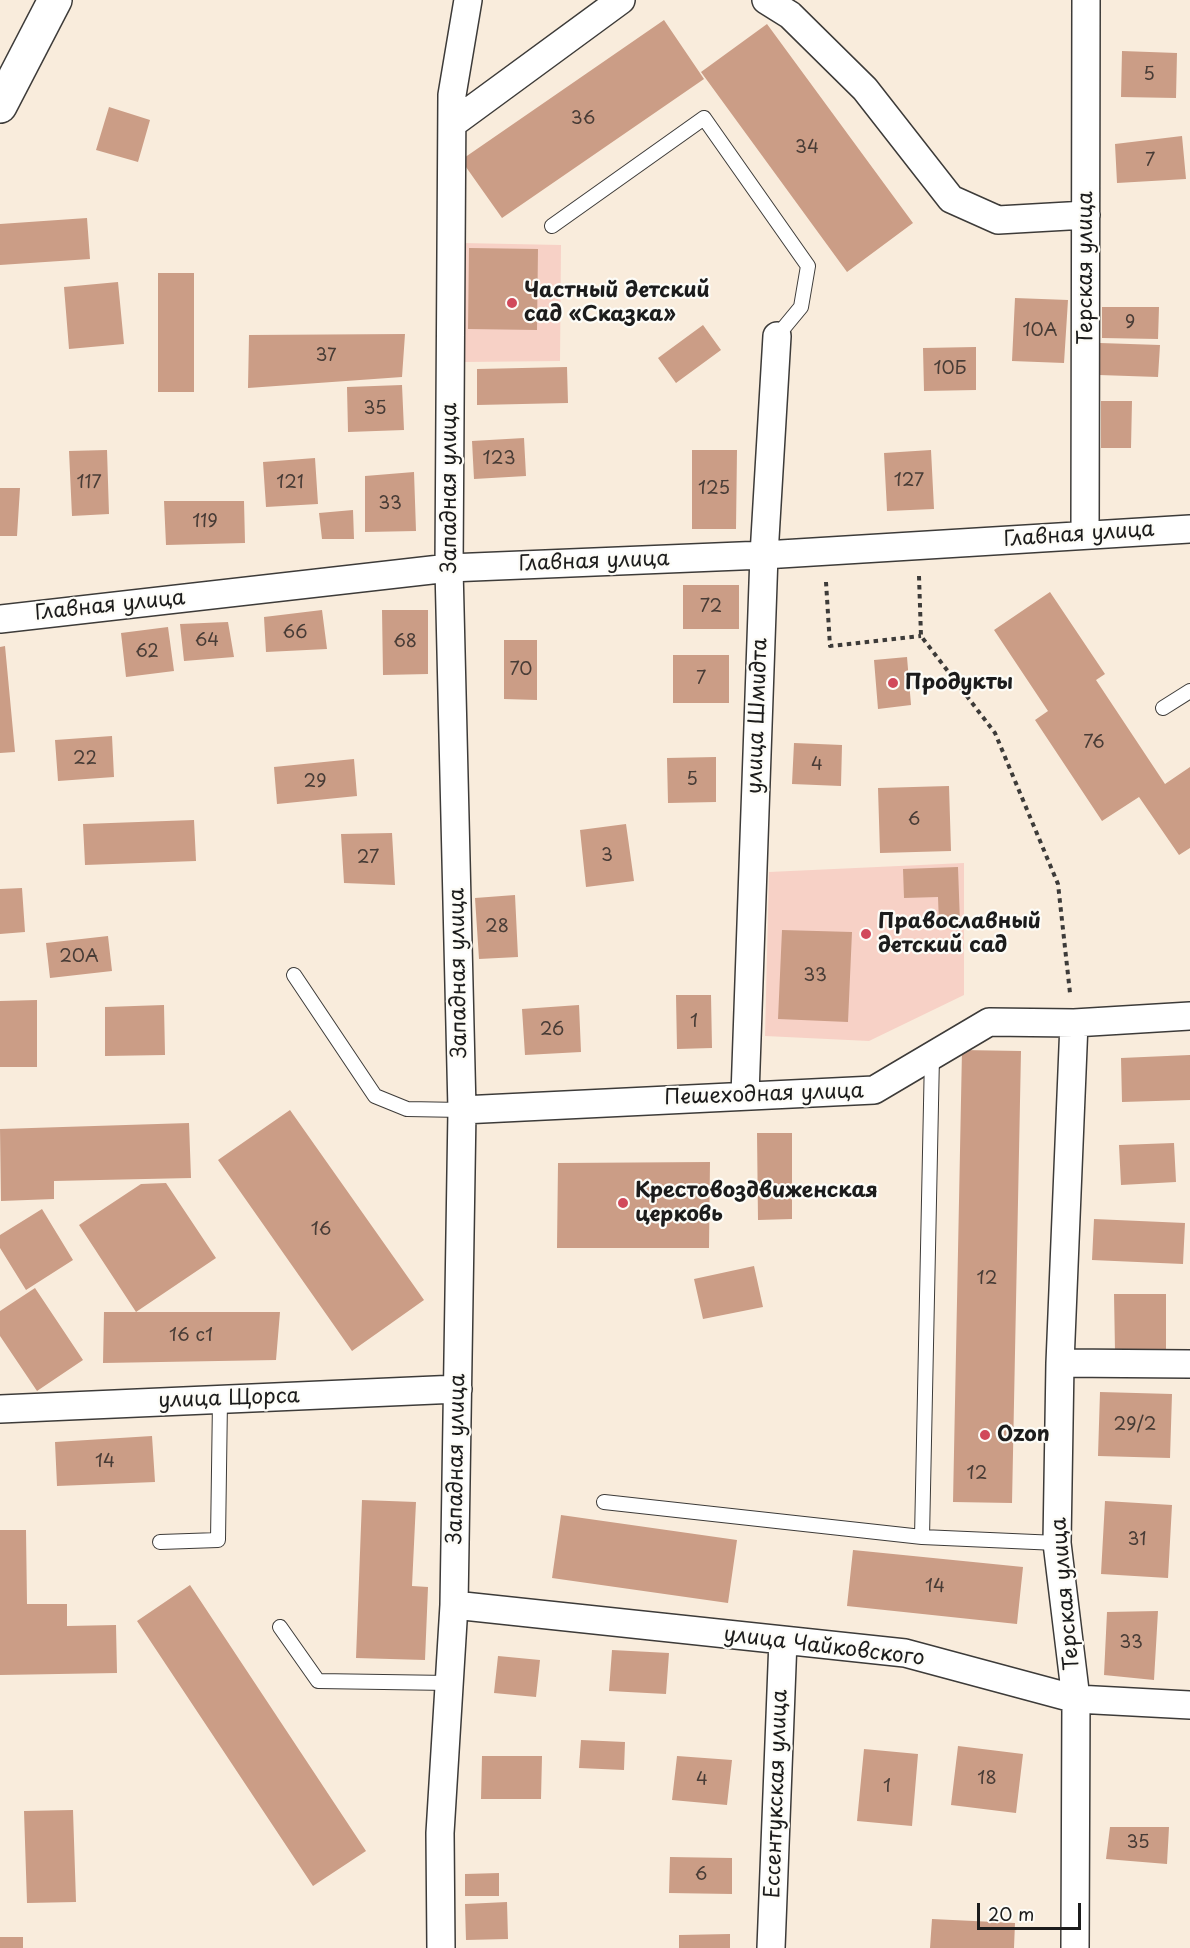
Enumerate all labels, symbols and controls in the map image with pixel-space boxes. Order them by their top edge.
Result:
house number: 5 [1143,64,1155,86]
house number: 36 [571,108,595,130]
house number: 34 [795,137,819,159]
house number: 7 [1145,150,1155,172]
street label: Терская улица [1073,191,1099,345]
place label: Частный детский сад «Сказка» [524,278,710,328]
marker: Частный детский сад «Сказка» [505,296,519,310]
house number: 9 [1125,312,1135,334]
house number: 10А [1022,320,1058,342]
house number: 37 [315,345,337,367]
house number: 10Б [934,358,966,380]
house number: 35 [363,398,387,420]
street label: Западная улица [437,403,463,573]
house number: 123 [483,448,515,470]
house number: 127 [894,470,924,492]
house number: 117 [76,472,102,494]
house number: 121 [276,472,304,494]
house number: 125 [698,478,730,500]
house number: 33 [378,493,402,515]
house number: 119 [192,511,218,533]
street label: Главная улица [1003,517,1155,553]
street label: Главная улица [518,547,670,577]
street label: Главная улица [34,586,186,626]
house number: 72 [700,596,722,618]
house number: 66 [283,622,307,644]
house number: 64 [195,630,219,652]
house number: 68 [393,631,417,653]
street label: улица Шмидта [743,637,773,795]
house number: 62 [135,641,159,663]
house number: 70 [510,659,532,681]
house number: 7 [696,668,706,690]
place label: Продукты [905,670,1013,696]
marker: Продукты [886,676,900,690]
house number: 76 [1083,732,1105,754]
house number: 22 [73,748,97,770]
house number: 4 [811,754,823,776]
house number: 5 [686,769,698,791]
house number: 29 [304,771,326,793]
house number: 6 [908,809,920,831]
house number: 3 [601,845,613,867]
house number: 27 [357,847,379,869]
street label: Западная улица [445,888,473,1058]
place label: Православный детский сад [878,909,1041,959]
house number: 28 [485,916,509,938]
marker: Православный детский сад [859,927,873,941]
house number: 20А [59,946,99,968]
house number: 33 [803,965,827,987]
house number: 1 [690,1011,698,1033]
house number: 26 [540,1019,564,1041]
street label: Пешеходная улица [664,1079,864,1111]
place label: Крестовоздвиженская церковь [635,1178,878,1228]
marker: Крестовоздвиженская церковь [616,1196,630,1210]
house number: 16 [311,1219,331,1241]
house number: 12 [977,1268,997,1290]
house number: 16 с1 [169,1325,213,1347]
street label: Западная улица [443,1374,471,1544]
street label: улица Щорса [158,1384,300,1414]
house number: 29/2 [1114,1414,1156,1436]
place label: Ozon [997,1422,1050,1448]
marker: Ozon [978,1428,992,1442]
house number: 14 [95,1451,115,1473]
house number: 12 [967,1463,987,1485]
street label: Терская улица [1047,1517,1085,1671]
house number: 31 [1128,1529,1146,1551]
house number: 14 [925,1576,945,1598]
street label: улица Чайковского [722,1622,926,1672]
house number: 33 [1119,1632,1143,1654]
street label: Ессентукская улица [761,1689,793,1899]
house number: 18 [977,1768,997,1790]
house number: 4 [696,1769,708,1791]
house number: 1 [883,1776,891,1798]
house number: 35 [1126,1832,1150,1854]
house number: 6 [695,1864,707,1886]
scale bar [980,1891,1084,1929]
text: 20 m [988,1900,1034,1927]

